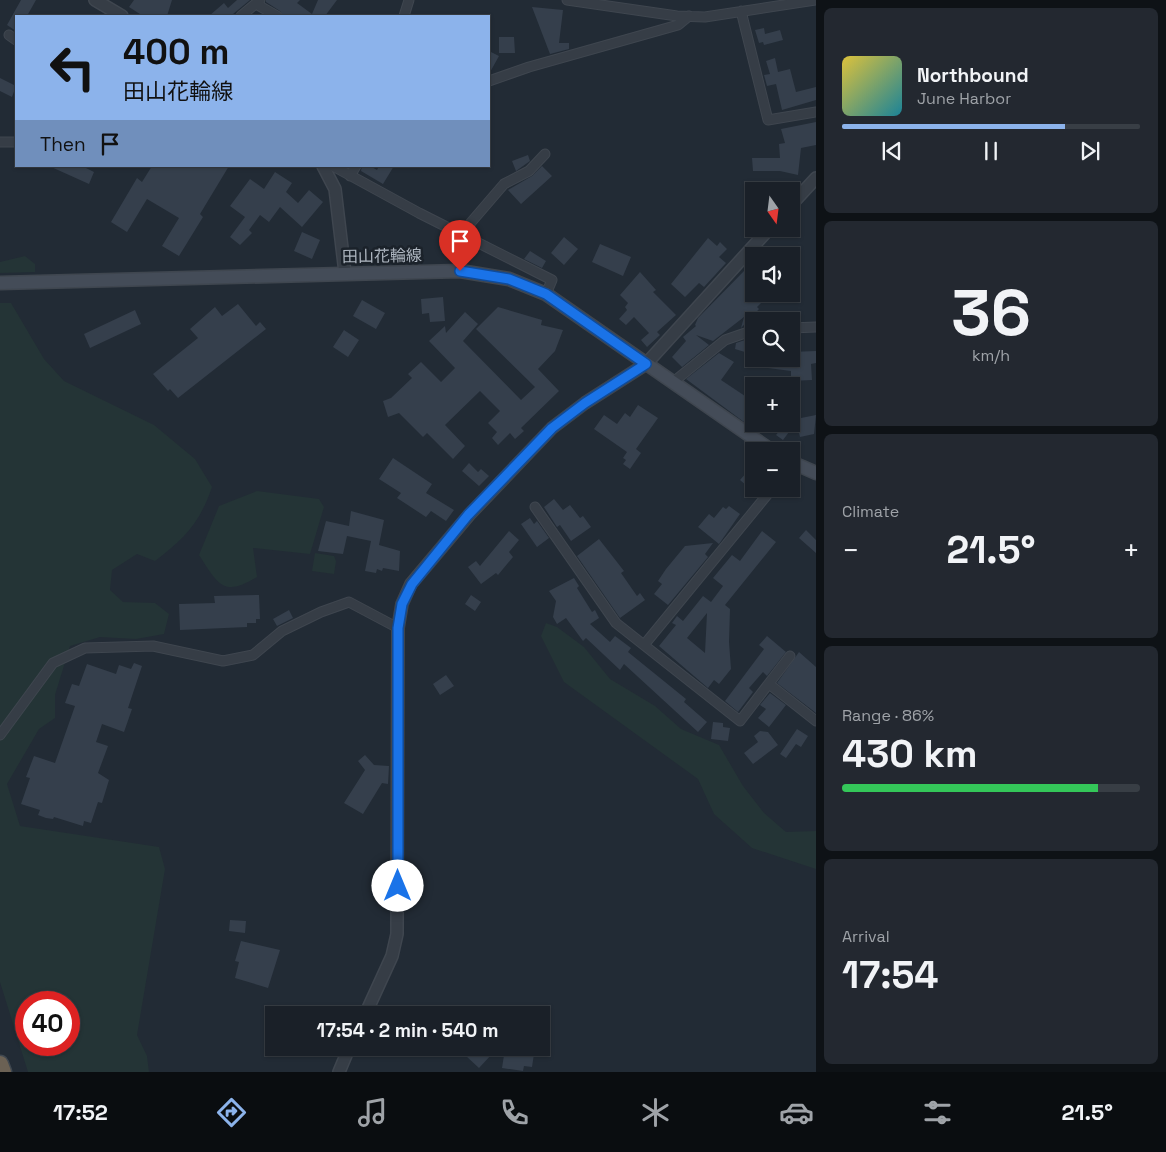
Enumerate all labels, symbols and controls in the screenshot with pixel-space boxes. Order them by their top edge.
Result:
text: 400 m [123,30,229,74]
icon: left [40,35,105,100]
text: Northbound [917,63,1029,88]
text: 田山花輪線 [123,77,233,105]
text: June Harbor [917,88,1011,109]
icon: arrive [96,130,124,158]
text: Then [40,132,86,157]
icon: previous [878,137,906,165]
icon: pause [977,137,1005,165]
icon: next [1076,137,1104,165]
north arrow [745,182,800,238]
map controls [745,182,800,497]
pin [439,220,481,271]
icon: arrive [446,227,474,255]
street label: 田山花輪線 [342,245,422,267]
button: sound [745,247,800,302]
text: 36 [951,271,1031,354]
button: search [745,312,800,367]
text: km/h [972,345,1010,366]
button: + [745,377,800,432]
button: − [745,442,800,497]
text: Climate [842,501,899,522]
text: 21.5° [947,526,1035,574]
text: − [842,532,859,568]
text: + [1123,532,1140,568]
text: Range · 86% [842,705,934,726]
text: 430 km [842,730,977,778]
position arrow [371,859,423,911]
text: Arrival [842,926,890,947]
text: 17:54 [842,951,939,999]
speed limit sign: 40 [15,991,80,1056]
text: 17:54 · 2 min · 540 m [317,1018,498,1043]
icon: directions [214,1095,249,1130]
icon: music [355,1095,390,1130]
icon: phone [497,1095,532,1130]
icon: climate [638,1095,673,1130]
icon: car [779,1095,814,1130]
icon: filters [920,1095,955,1130]
text: 17:52 [53,1098,108,1126]
text: 21.5° [1061,1098,1113,1126]

